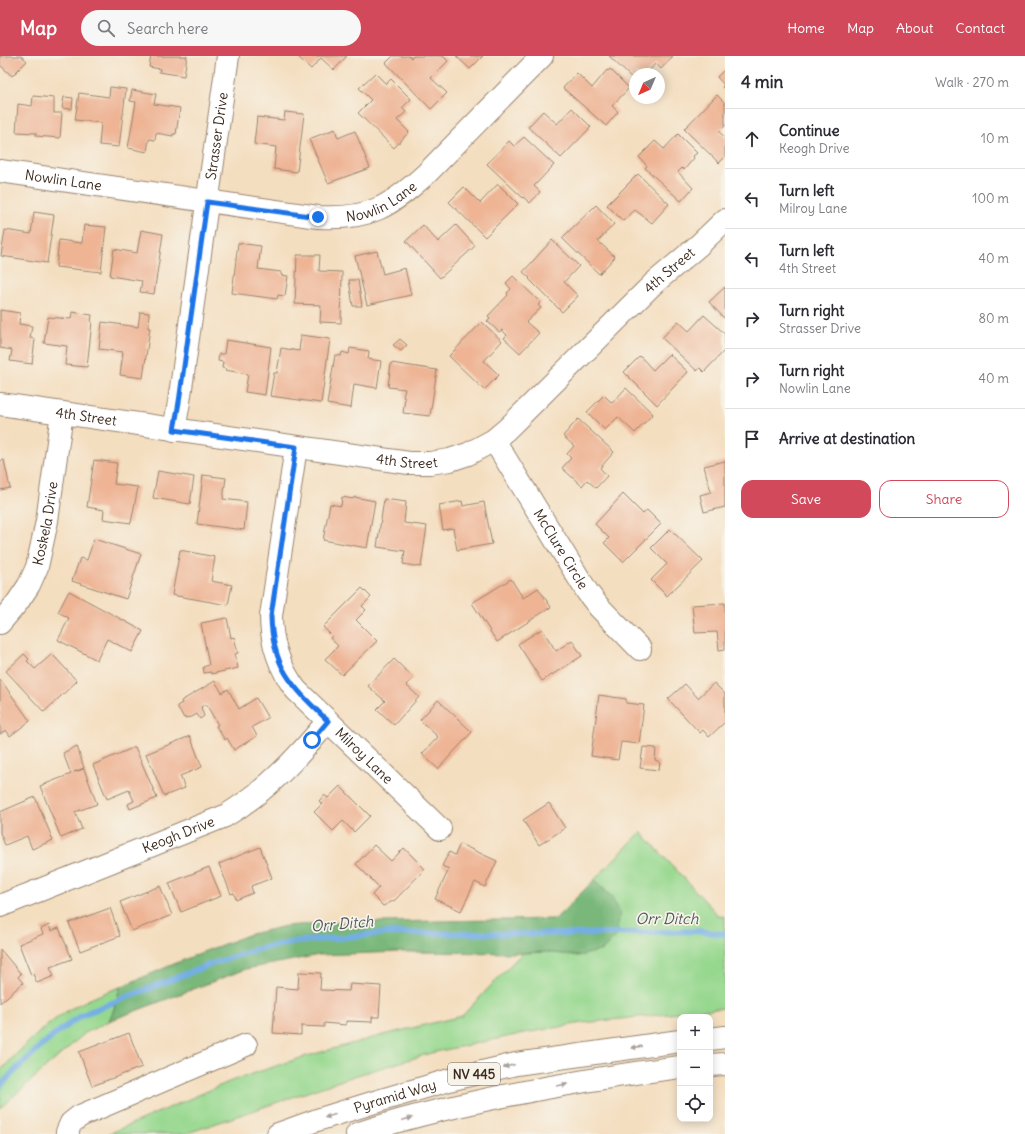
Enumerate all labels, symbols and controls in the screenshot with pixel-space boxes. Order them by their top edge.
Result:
search box [81,10,361,46]
text: Map [20,16,57,40]
icon: search [95,17,117,39]
text: Search here [127,19,208,38]
text: Home [787,19,825,37]
text: Map [847,19,874,37]
text: About [896,19,934,37]
text: Contact [956,19,1005,37]
north arrow [629,68,665,104]
text: 4 min [741,71,783,93]
text: Walk · 270 m [935,74,1009,91]
street label: Strasser Drive [202,91,232,181]
text: Continue [779,121,840,140]
icon: ahead [741,128,763,150]
text: 10 m [981,130,1009,147]
text: Keogh Drive [779,140,850,157]
street label: Nowlin Lane [24,166,103,195]
street label: Nowlin Lane [345,177,420,226]
text: Turn left [779,181,834,200]
icon: left [741,188,763,210]
text: 100 m [972,190,1009,207]
text: Milroy Lane [779,200,847,217]
route end [309,208,327,226]
text: Turn left [779,241,834,260]
street label: 4th Street [640,243,699,297]
icon: left [741,248,763,270]
text: 40 m [978,250,1009,267]
text: 4th Street [779,260,836,277]
text: Turn right [779,301,844,320]
icon: right [741,308,763,330]
text: 80 m [978,310,1009,327]
text: Strasser Drive [779,320,861,337]
text: Turn right [779,361,844,380]
icon: right [741,368,763,390]
text: 40 m [978,370,1009,387]
text: Nowlin Lane [779,380,851,397]
street label: 4th Street [54,403,118,430]
icon: arrive [741,428,763,450]
text: Arrive at destination [779,429,915,448]
street label: 4th Street [375,449,439,472]
street label: Koskela Drive [29,480,61,567]
button: Save [741,480,871,518]
button: Share [879,480,1009,518]
street label: McClure Circle [530,506,592,592]
street label: Milroy Lane [331,724,397,788]
route start [303,731,321,749]
street label: Keogh Drive [140,812,217,857]
water label: Orr Ditch [636,909,699,928]
water label: Orr Ditch [310,911,374,936]
map controls [677,1014,713,1122]
button: + [677,1014,713,1050]
one-way arrow [631,1044,643,1050]
button: − [677,1050,713,1086]
road number: NV 445 [448,1063,500,1085]
one-way arrow [503,1063,515,1069]
street label: Pyramid Way [352,1075,438,1117]
one-way arrow [555,1082,568,1088]
button: locate [677,1086,713,1122]
one-way arrow [324,1113,336,1119]
one-way arrow [401,1115,413,1121]

